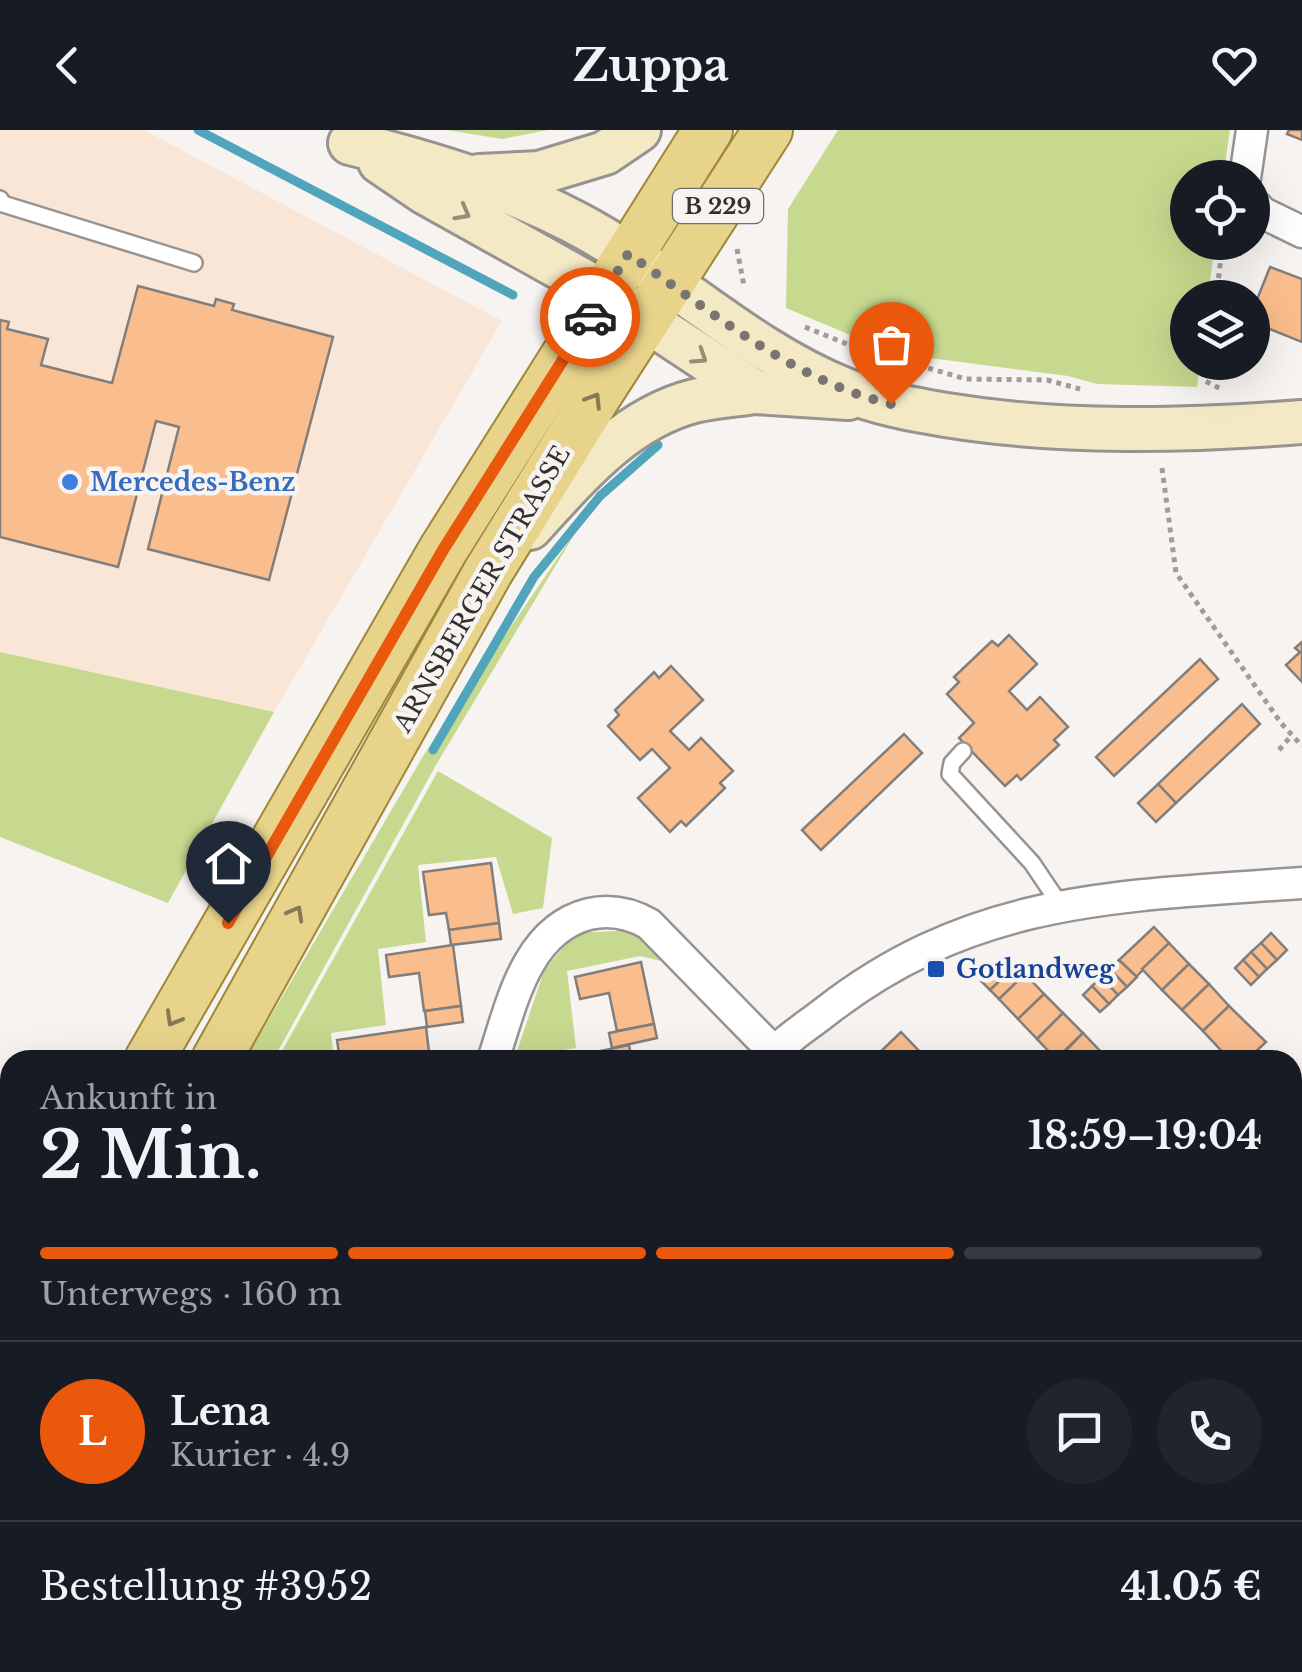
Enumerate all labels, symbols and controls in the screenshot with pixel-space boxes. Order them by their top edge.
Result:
text: Zuppa [573,37,729,93]
icon: back [40,38,95,93]
icon: heart [1207,38,1262,93]
map controls [1170,160,1270,380]
button: locate [1170,160,1270,260]
road number: B 229 [673,189,763,223]
one-way arrow [452,201,470,221]
courier [540,267,640,367]
button: layers [1170,280,1270,380]
icon: car [563,290,618,345]
pin [849,302,934,405]
icon: bag [864,317,919,372]
one-way arrow [689,344,707,363]
one-way arrow [582,392,601,410]
street label: ARNSBERGER STRASSE [387,440,577,739]
place label: Mercedes-Benz [90,467,295,498]
marker: Mercedes-Benz [59,471,81,493]
pin [186,821,271,924]
icon: home [201,836,256,891]
one-way arrow [284,906,304,924]
place label: Gotlandweg [956,954,1115,985]
marker: Gotlandweg [925,958,947,980]
one-way arrow [165,1008,185,1026]
text: Ankunft in [40,1078,217,1118]
text: 18:59–19:04 [1028,1112,1262,1159]
text: 2 Min. [40,1115,262,1196]
text: Unterwegs · 160 m [40,1274,342,1314]
button: chat [1027,1379,1132,1484]
button: phone [1157,1379,1262,1484]
text: Lena [170,1388,270,1435]
text: L [78,1408,107,1455]
text: Kurier · 4.9 [170,1435,350,1475]
text: Bestellung #3952 [40,1563,372,1610]
text: 41.05 € [1121,1563,1262,1610]

